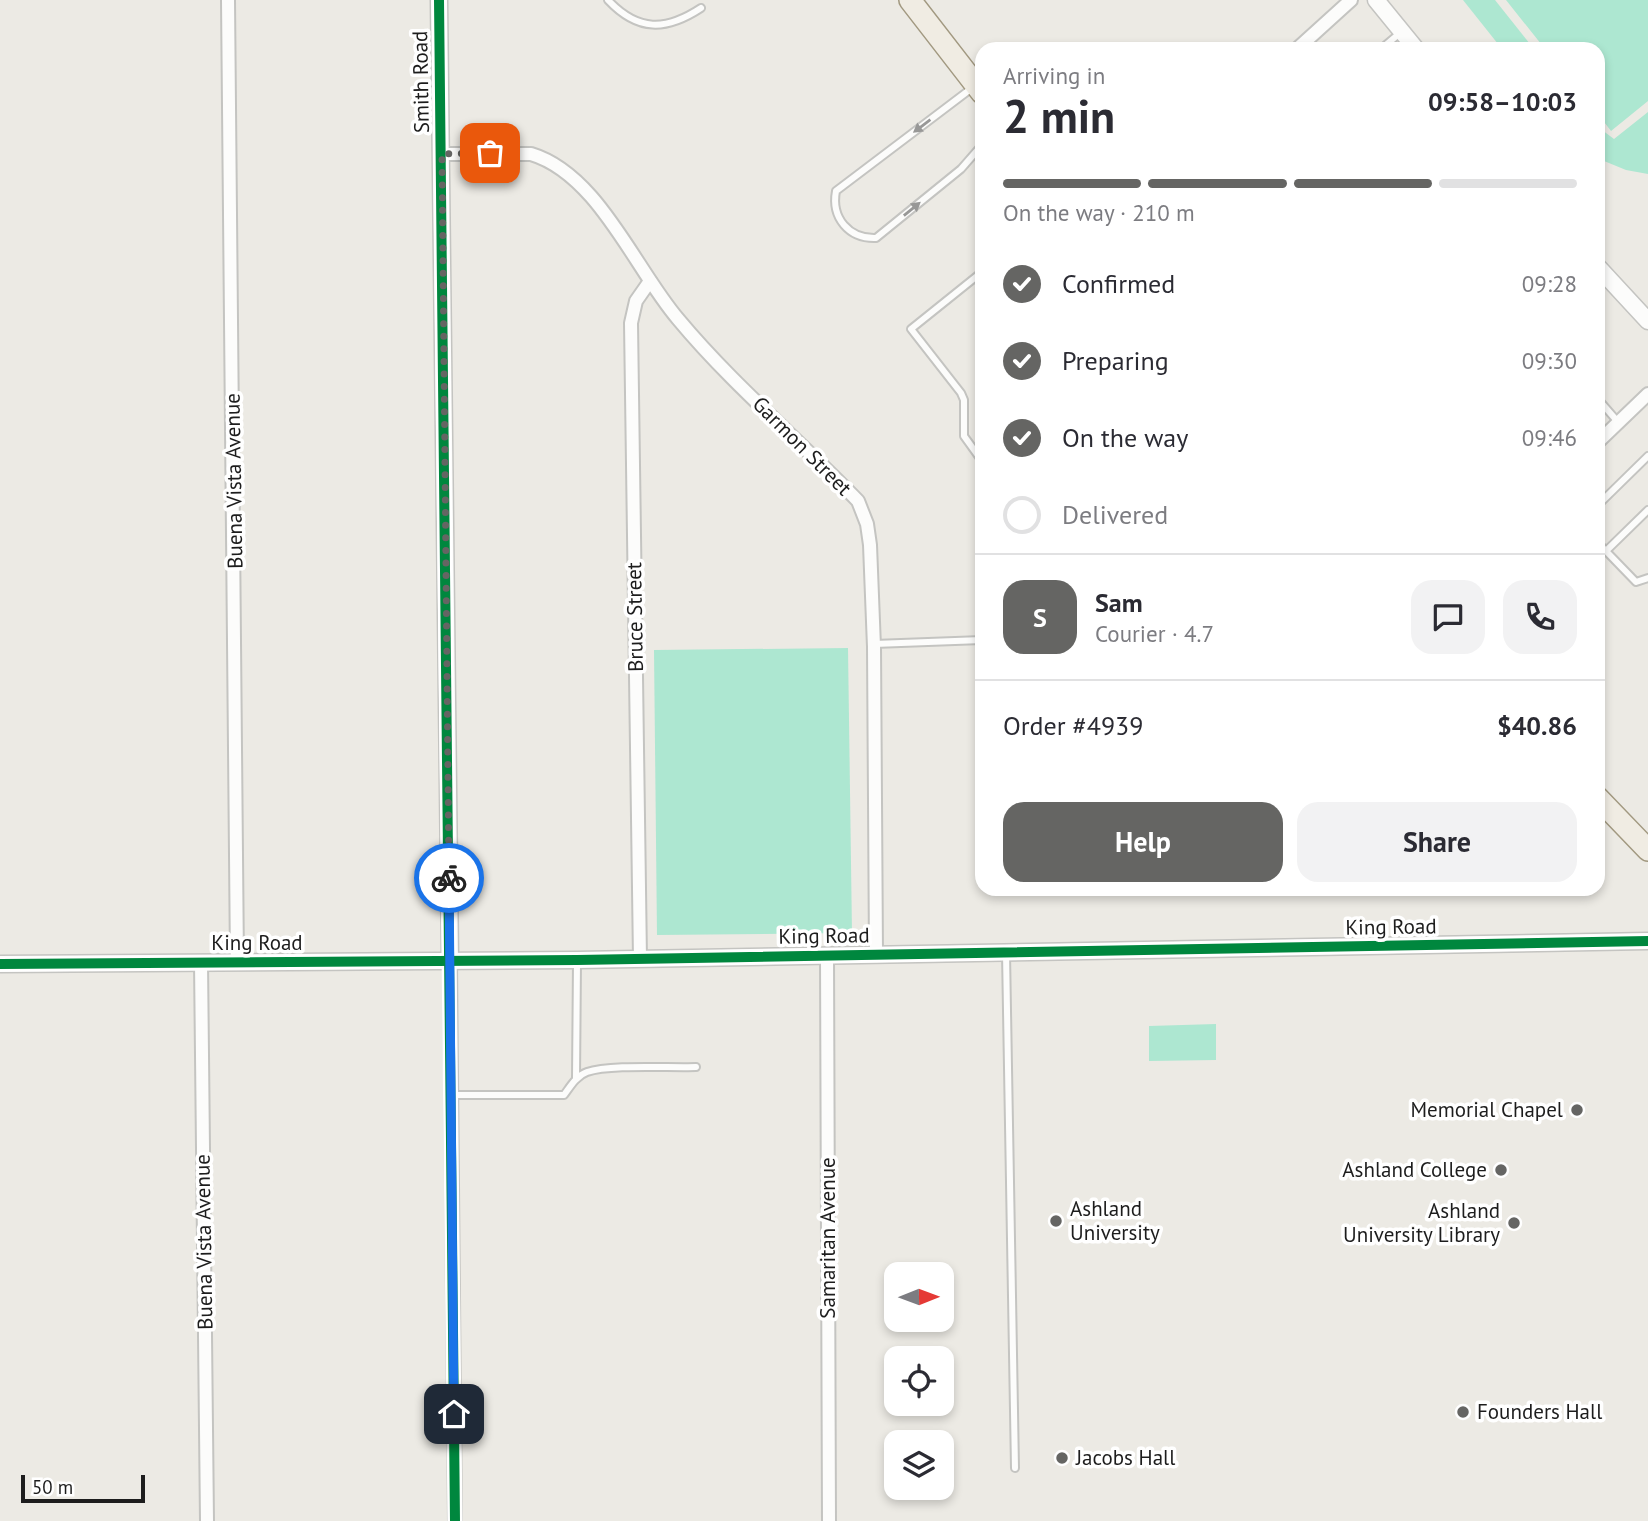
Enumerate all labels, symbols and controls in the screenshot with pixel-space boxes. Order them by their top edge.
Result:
street label: Smith Road [406,31,435,133]
text: Arriving in [1003,61,1105,90]
text: 09:58–10:03 [1428,85,1577,118]
text: 2 min [1003,86,1115,146]
one-way arrow [913,119,931,134]
pin [460,123,520,183]
icon: bag [471,134,509,172]
text: On the way · 210 m [1003,198,1195,227]
one-way arrow [904,202,921,217]
icon: check [1003,265,1041,303]
text: Confirmed [1062,267,1175,300]
text: 09:28 [1522,269,1577,298]
icon: check [1003,342,1041,380]
text: Preparing [1062,344,1169,377]
text: 09:30 [1522,346,1577,375]
street label: Garmon Street [747,390,858,501]
street label: Buena Vista Avenue [218,393,249,569]
icon: check [1003,419,1041,457]
text: On the way [1062,421,1188,454]
text: 09:46 [1522,423,1577,452]
text: Delivered [1062,498,1168,531]
street label: Bruce Street [620,562,649,672]
button: chat [1411,580,1485,654]
button: phone [1503,580,1577,654]
text: Sam [1095,586,1143,619]
text: S [1033,601,1047,634]
text: Courier · 4.7 [1095,619,1214,648]
text: Order #4939 [1003,709,1143,742]
text: $40.86 [1497,709,1577,742]
button: Help [1003,802,1283,882]
button: Share [1297,802,1577,882]
courier [414,843,484,913]
icon: bike [430,859,468,897]
street label: King Road [1345,912,1437,941]
street label: King Road [778,921,870,950]
street label: King Road [211,929,303,956]
place label: Memorial Chapel [1410,1096,1563,1123]
marker: Memorial Chapel [1569,1102,1585,1118]
street label: Buena Vista Avenue [188,1154,219,1330]
place label: Ashland College [1342,1156,1487,1183]
street label: Samaritan Avenue [814,1157,841,1319]
marker: Ashland College [1493,1162,1509,1178]
place label: Ashland University [1070,1195,1160,1246]
place label: Ashland University Library [1343,1197,1500,1248]
marker: Ashland University [1048,1213,1064,1229]
marker: Ashland University Library [1506,1215,1522,1231]
north arrow [884,1262,954,1332]
map controls [884,1262,954,1500]
button: locate [884,1346,954,1416]
pin [424,1384,484,1444]
icon: home [435,1395,473,1433]
place label: Founders Hall [1477,1398,1602,1425]
marker: Founders Hall [1455,1404,1471,1420]
button: layers [884,1430,954,1500]
place label: Jacobs Hall [1075,1444,1175,1471]
marker: Jacobs Hall [1054,1450,1070,1466]
scale bar [21,1472,145,1504]
text: 50 m [32,1475,73,1499]

